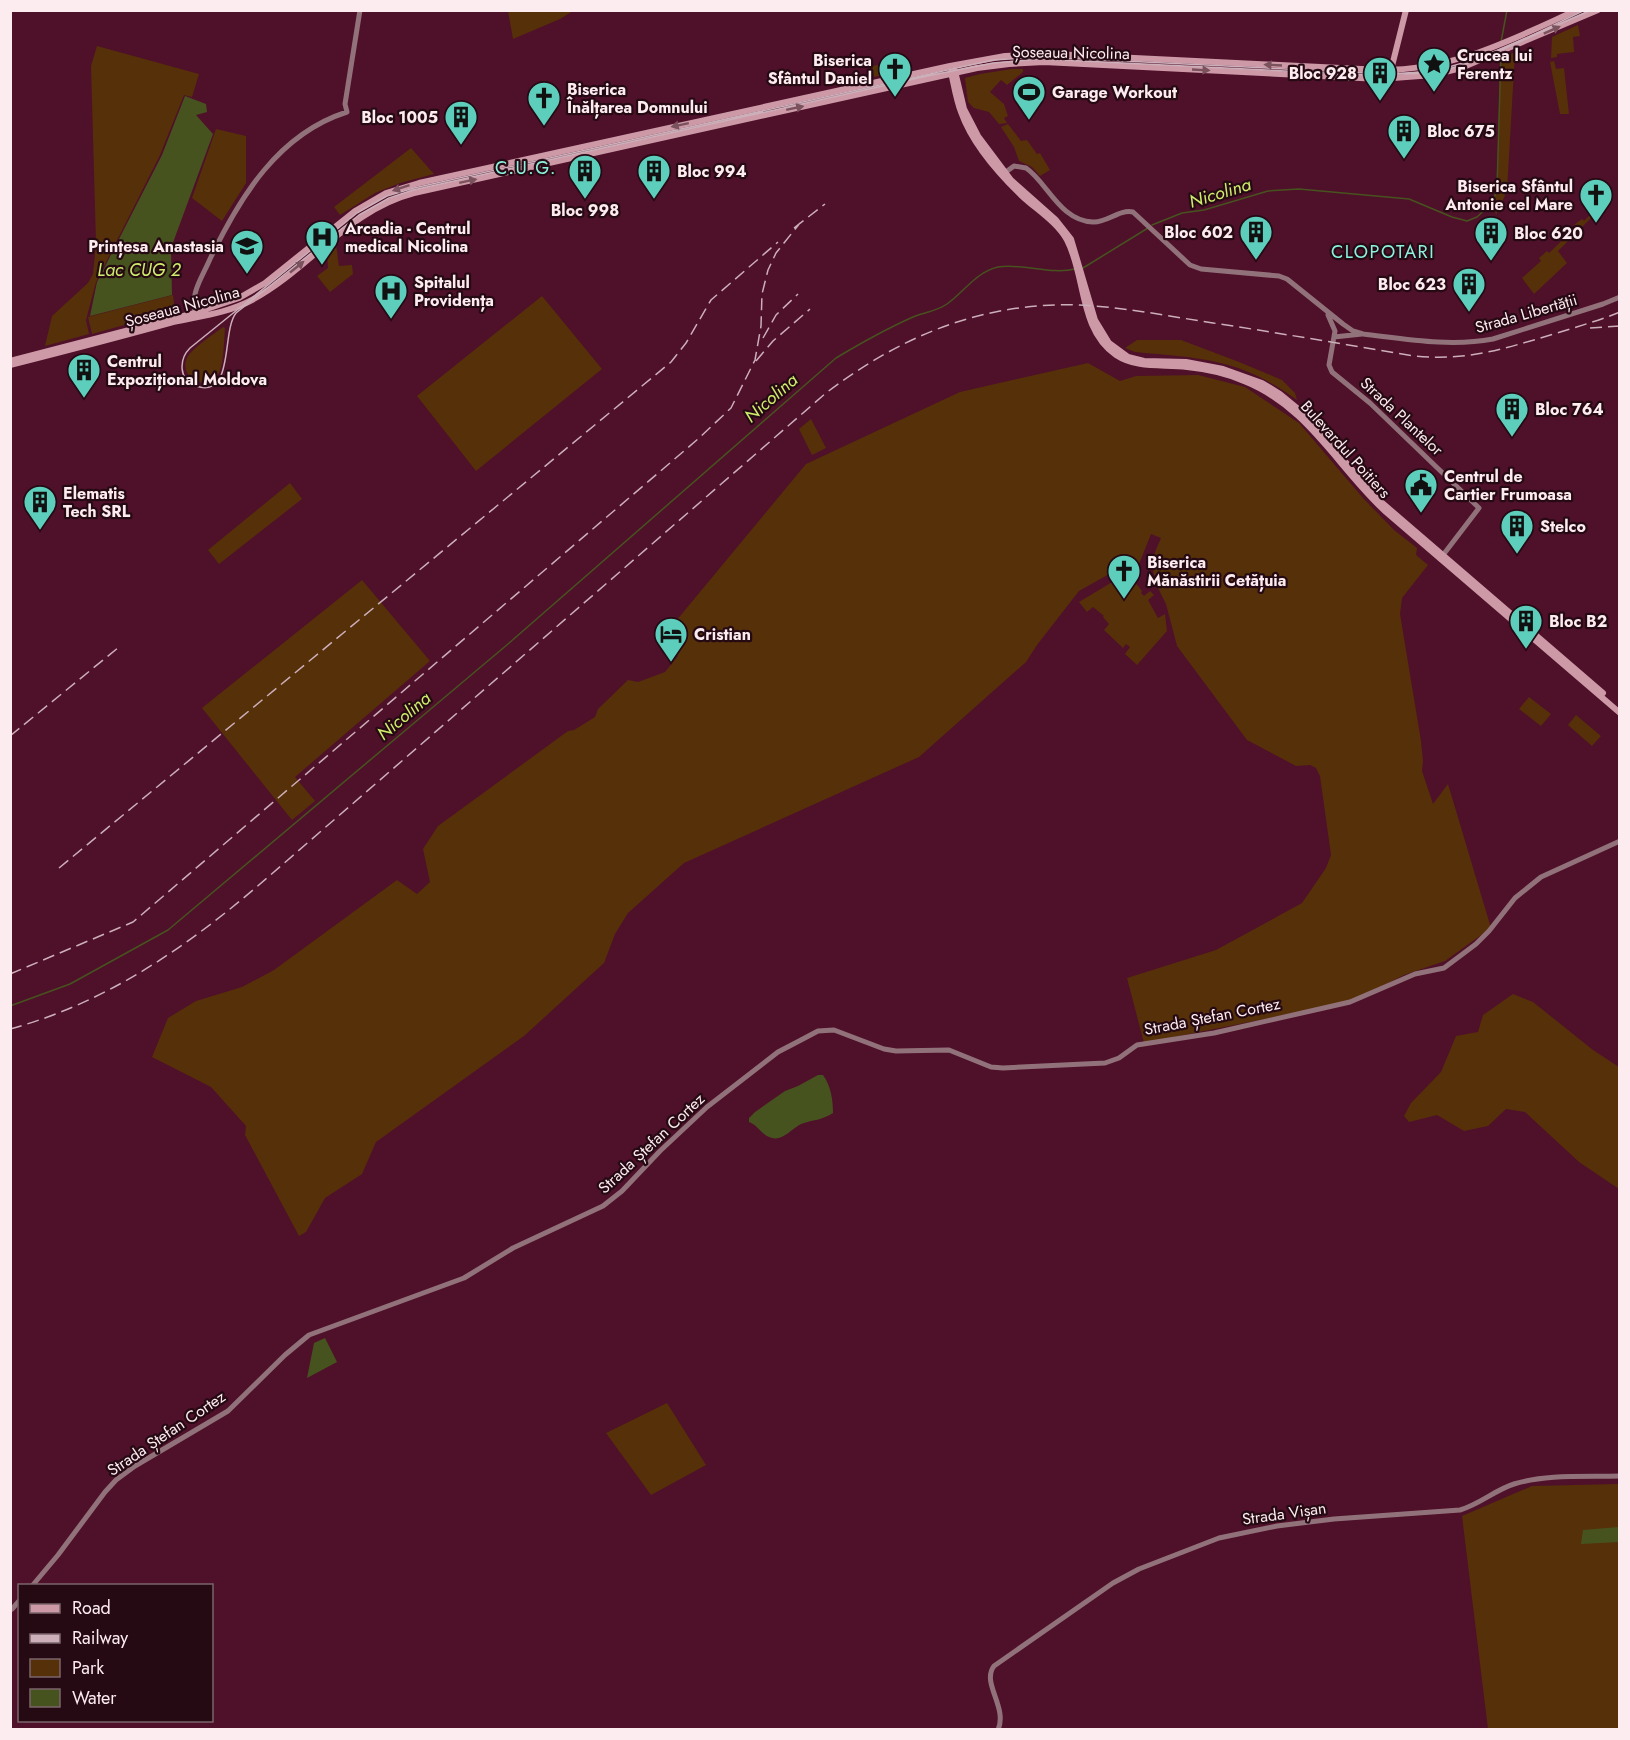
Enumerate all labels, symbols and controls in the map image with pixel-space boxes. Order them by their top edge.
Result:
one-way arrow [1544,26,1561,35]
street label: Șoseaua Nicolina [1012,40,1130,65]
place label: Crucea lui Ferentz [1457,44,1532,85]
place icon: Crucea lui Ferentz [1416,46,1452,93]
place label: Biserica Sfântul Daniel [768,49,872,90]
church icon: Biserica Sfântul Daniel [877,51,913,98]
building icon: Bloc 928 [1362,55,1398,102]
one-way arrow [1264,61,1283,70]
place label: Bloc 928 [1289,62,1357,85]
one-way arrow [1191,66,1210,75]
sports icon: Garage Workout [1011,74,1047,121]
place label: Biserica Înălțarea Domnului [566,78,708,119]
church icon: Biserica Înălțarea Domnului [526,80,562,127]
place label: Garage Workout [1052,81,1178,104]
building icon: Bloc 1005 [443,99,479,146]
one-way arrow [786,103,804,113]
place label: Bloc 1005 [361,106,438,129]
building icon: Bloc 675 [1386,113,1422,160]
place label: Bloc 675 [1427,120,1495,143]
one-way arrow [671,121,689,131]
building icon: Bloc 998 [567,153,603,200]
building icon: Bloc 994 [636,153,672,200]
district label: C.U.G. [495,155,557,181]
place label: Bloc 994 [677,160,747,183]
water label: Nicolina [1186,171,1254,215]
place label: Biserica Sfântul Antonie cel Mare [1444,175,1573,216]
one-way arrow [459,176,478,185]
church icon: Biserica Sfântul Antonie cel Mare [1578,177,1614,224]
one-way arrow [392,184,410,194]
place label: Bloc 998 [551,199,619,222]
building icon: Bloc 602 [1238,214,1274,261]
building icon: Bloc 620 [1473,215,1509,262]
place label: Arcadia - Centrul medical Nicolina [344,217,470,258]
hospital icon: Arcadia - Centrul medical Nicolina [304,219,340,266]
place label: Bloc 602 [1164,221,1233,244]
place label: Bloc 620 [1514,222,1583,245]
school or university icon: Prințesa Anastasia [229,228,265,275]
place label: Prințesa Anastasia [88,235,224,258]
district label: CLOPOTARI [1331,239,1435,265]
water label: Lac CUG 2 [97,257,182,283]
one-way arrow [290,262,305,274]
building icon: Bloc 623 [1451,266,1487,313]
place label: Spitalul Providența [414,271,494,312]
hospital icon: Spitalul Providența [373,273,409,320]
place label: Bloc 623 [1378,273,1446,296]
street label: Șoseaua Nicolina [122,280,242,333]
street label: Strada Libertății [1472,288,1580,339]
place label: Centrul Expozițional Moldova [107,350,267,391]
building icon: Centrul Expozițional Moldova [66,352,102,399]
water label: Nicolina [738,367,804,429]
street label: Strada Plantelor [1355,372,1449,461]
building icon: Bloc 764 [1494,391,1530,438]
street label: Bulevardul Poitiers [1295,395,1396,503]
place label: Bloc 764 [1535,398,1604,421]
place label: Centrul de Cartier Frumoasa [1444,465,1572,506]
public building icon: Centrul de Cartier Frumoasa [1403,467,1439,514]
place label: Elematis Tech SRL [63,482,131,523]
building icon: Elematis Tech SRL [22,484,58,531]
building icon: Stelco [1499,508,1535,555]
place label: Stelco [1540,515,1586,538]
place label: Biserica Mănăstirii Cetățuia [1147,551,1286,592]
church icon: Biserica Mănăstirii Cetățuia [1106,553,1142,600]
building icon: Bloc B2 [1508,603,1544,650]
place label: Bloc B2 [1549,610,1607,633]
hotel icon: Cristian [653,616,689,663]
place label: Cristian [694,623,751,646]
water label: Nicolina [371,686,437,746]
street label: Strada Ștefan Cortez [1142,992,1283,1041]
street label: Strada Ștefan Cortez [593,1087,710,1199]
street label: Strada Ștefan Cortez [103,1385,230,1482]
street label: Strada Vișan [1241,1496,1328,1531]
legend [18,1584,213,1722]
text: Road [72,1595,111,1621]
text: Railway [72,1625,128,1651]
text: Park [72,1655,104,1681]
text: Water [72,1685,117,1711]

